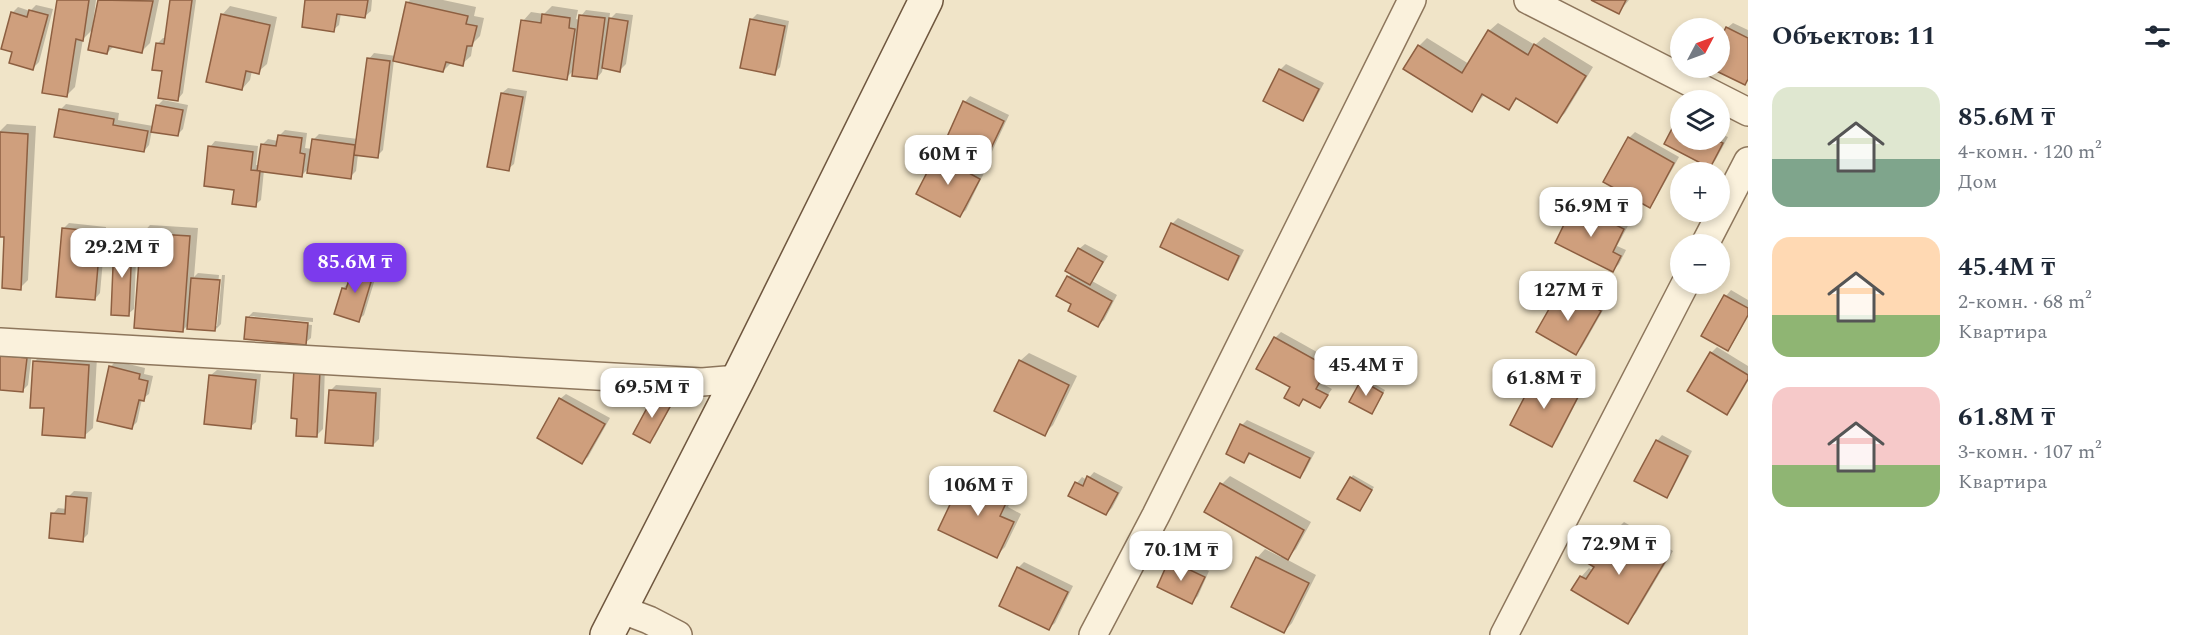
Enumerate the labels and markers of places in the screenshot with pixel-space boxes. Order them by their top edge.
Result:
pin: 60M ₸ [906,135,990,186]
pin: 56.9M ₸ [1536,187,1646,238]
pin: 29.2M ₸ [67,228,177,279]
pin: 85.6M ₸ [300,243,410,294]
pin: 127M ₸ [1519,271,1617,322]
pin: 45.4M ₸ [1311,346,1421,397]
pin: 61.8M ₸ [1489,359,1599,410]
pin: 69.5M ₸ [597,368,707,419]
pin: 106M ₸ [929,466,1027,517]
pin: 72.9M ₸ [1564,525,1674,576]
pin: 70.1M ₸ [1126,531,1236,582]

